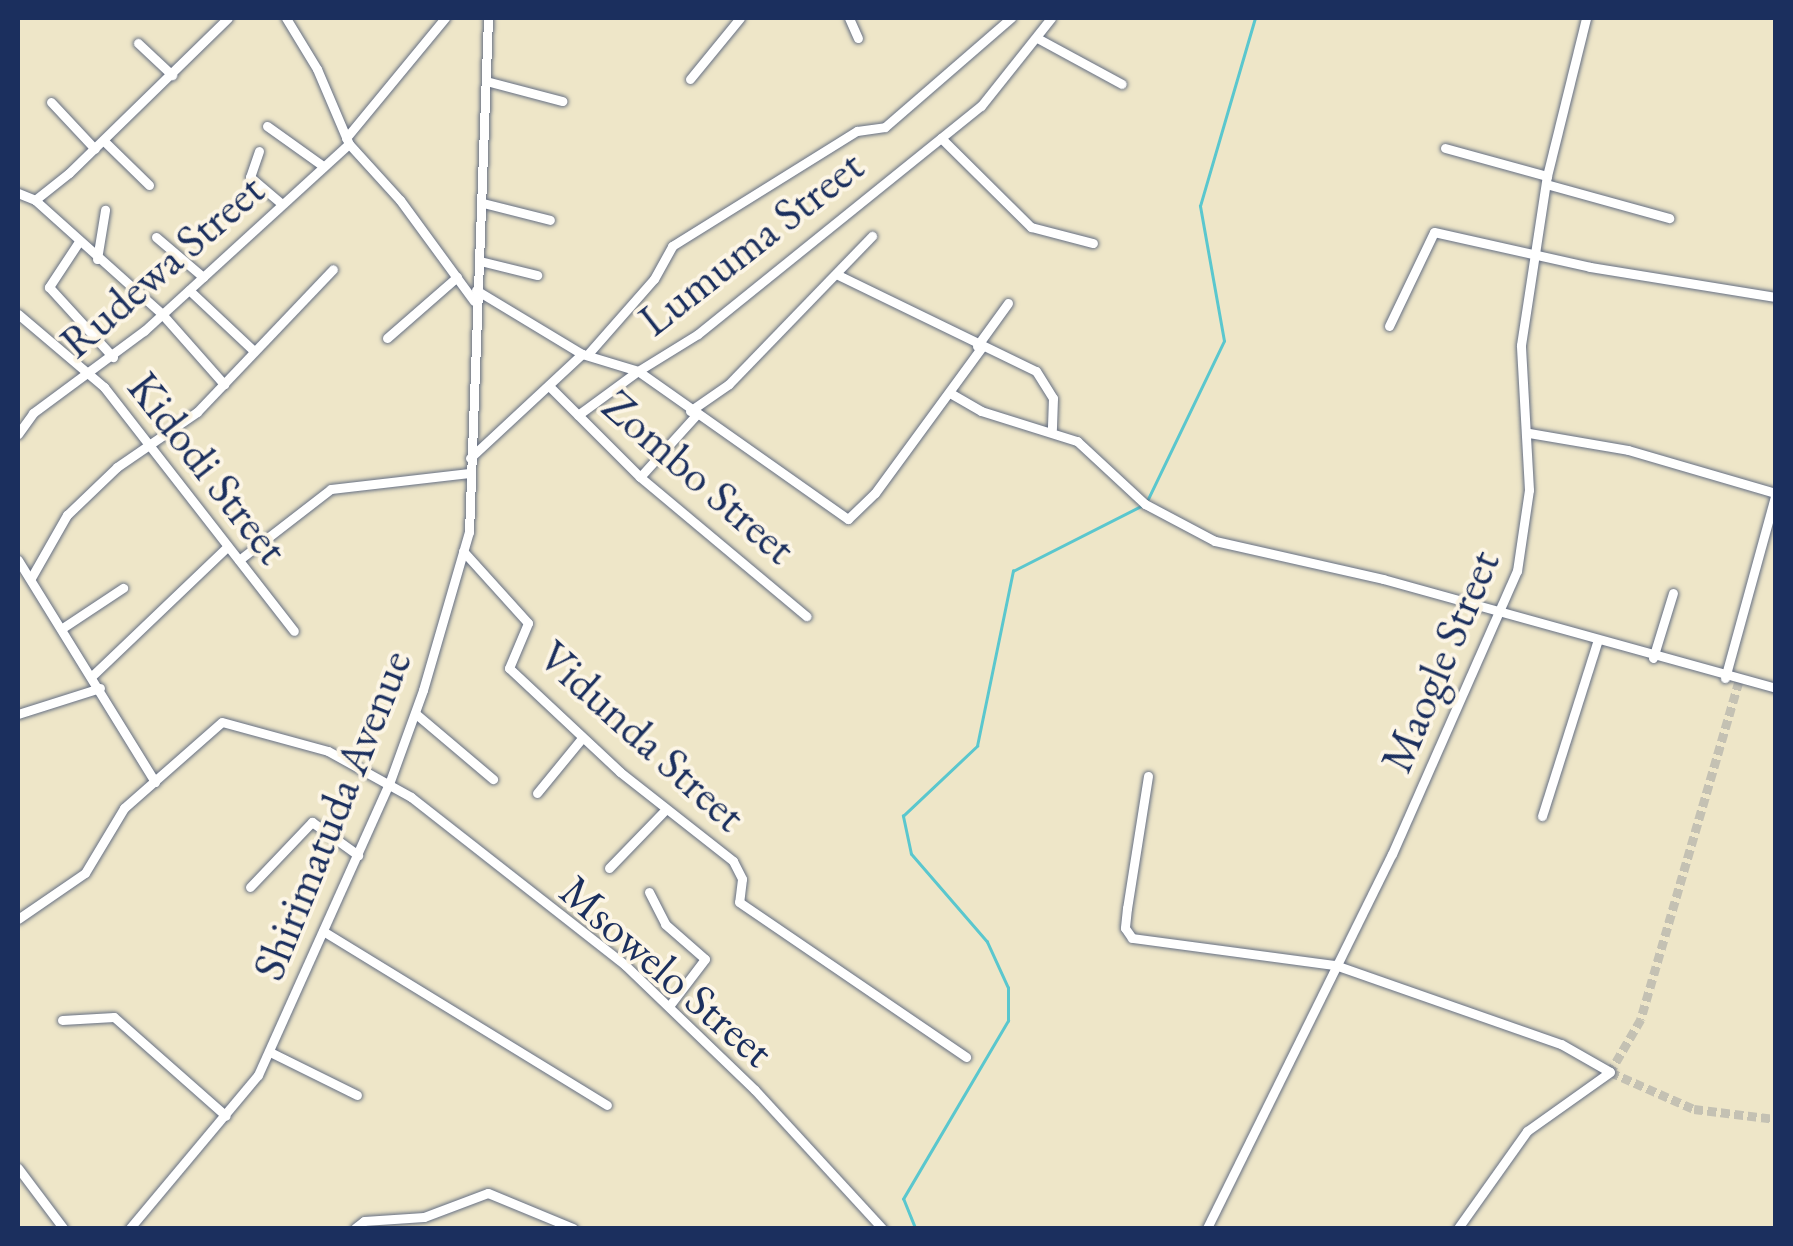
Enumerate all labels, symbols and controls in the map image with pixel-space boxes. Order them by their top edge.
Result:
street label: Lumuma Street [628,139,874,347]
street label: Rudewa Street [49,163,275,369]
street label: Kidodi Street [116,361,300,575]
street label: Zombo Street [592,379,806,575]
street label: Maogle Street [1369,542,1511,780]
street label: Vidunda Street [528,629,756,843]
street label: Shirimatuda Avenue [241,642,423,988]
street label: Msowelo Street [549,864,785,1078]

